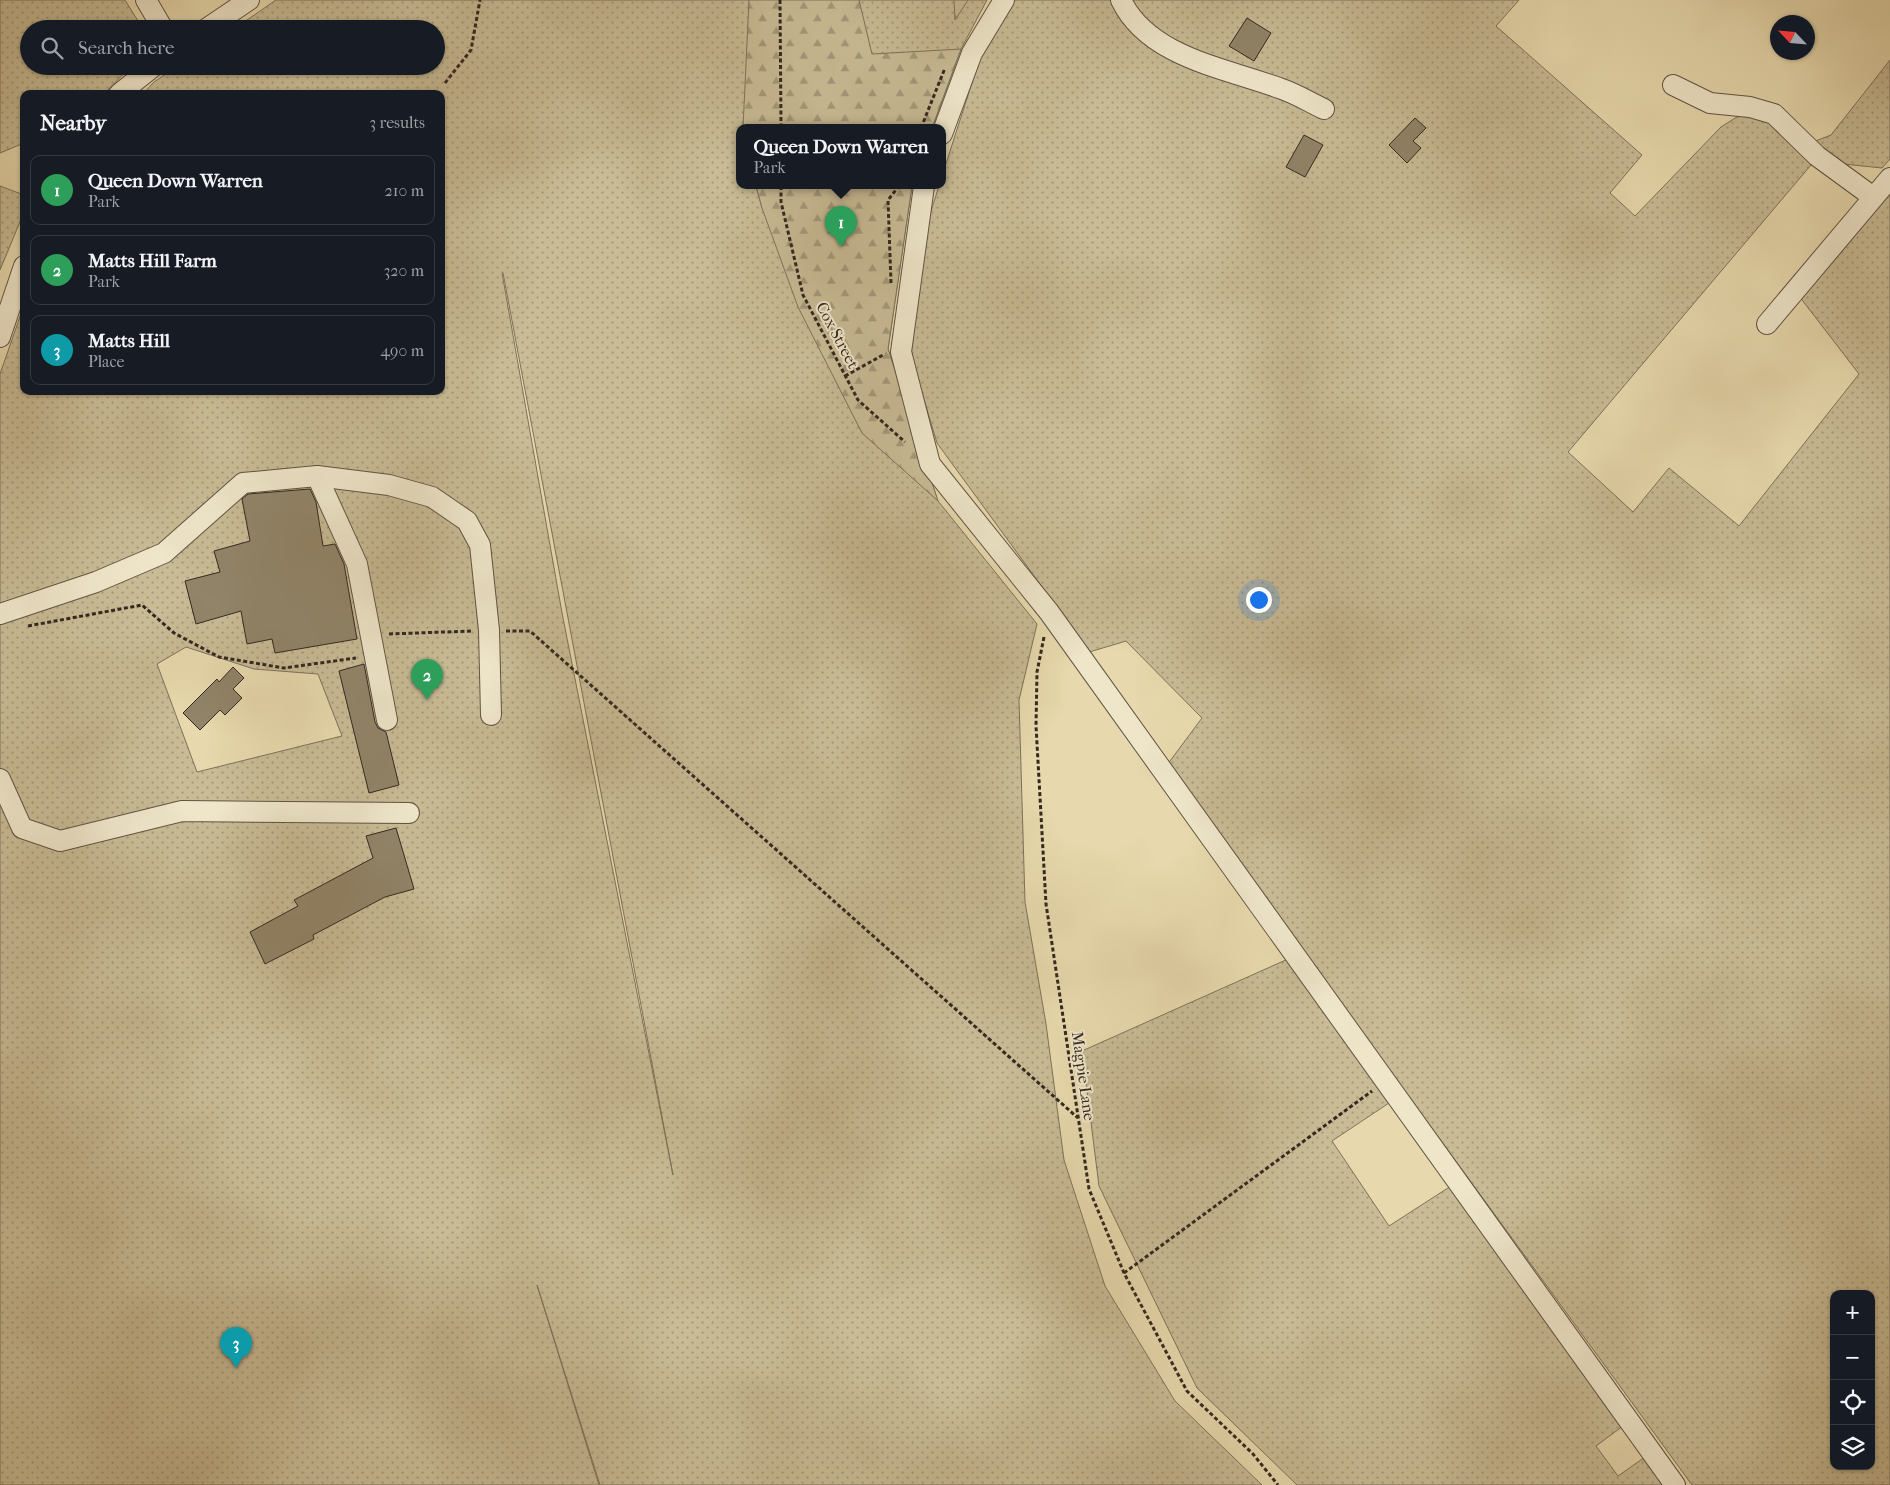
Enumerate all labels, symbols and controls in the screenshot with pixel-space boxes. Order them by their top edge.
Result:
north arrow [1770,15,1815,60]
search box [20,20,445,75]
icon: search [38,34,66,62]
text: Search here [78,37,174,59]
text: Nearby [40,111,106,135]
text: 3 results [369,113,425,132]
popup [736,124,946,189]
text: Queen Down Warren [754,136,928,158]
text: Park [754,158,785,177]
text: Queen Down Warren [88,170,263,192]
text: 1 [54,181,60,200]
text: 210 m [385,181,424,200]
text: Park [88,192,120,211]
pin: 1 [825,206,857,247]
text: Matts Hill Farm [88,250,217,272]
text: 2 [53,261,61,280]
text: 320 m [384,261,424,280]
text: Park [88,272,120,291]
street label: Cox Street [812,299,863,372]
text: Matts Hill [88,330,170,352]
text: 3 [54,341,60,360]
text: 490 m [381,341,424,360]
text: Place [88,352,124,371]
your location [1246,587,1272,613]
pin: 2 [411,659,443,700]
street label: Magpie Lane [1068,1030,1099,1122]
map controls [1830,1290,1875,1470]
button: + [1830,1290,1875,1335]
pin: 3 [220,1327,252,1368]
button: − [1830,1335,1875,1380]
button: locate [1830,1380,1875,1425]
button: layers [1830,1425,1875,1470]

